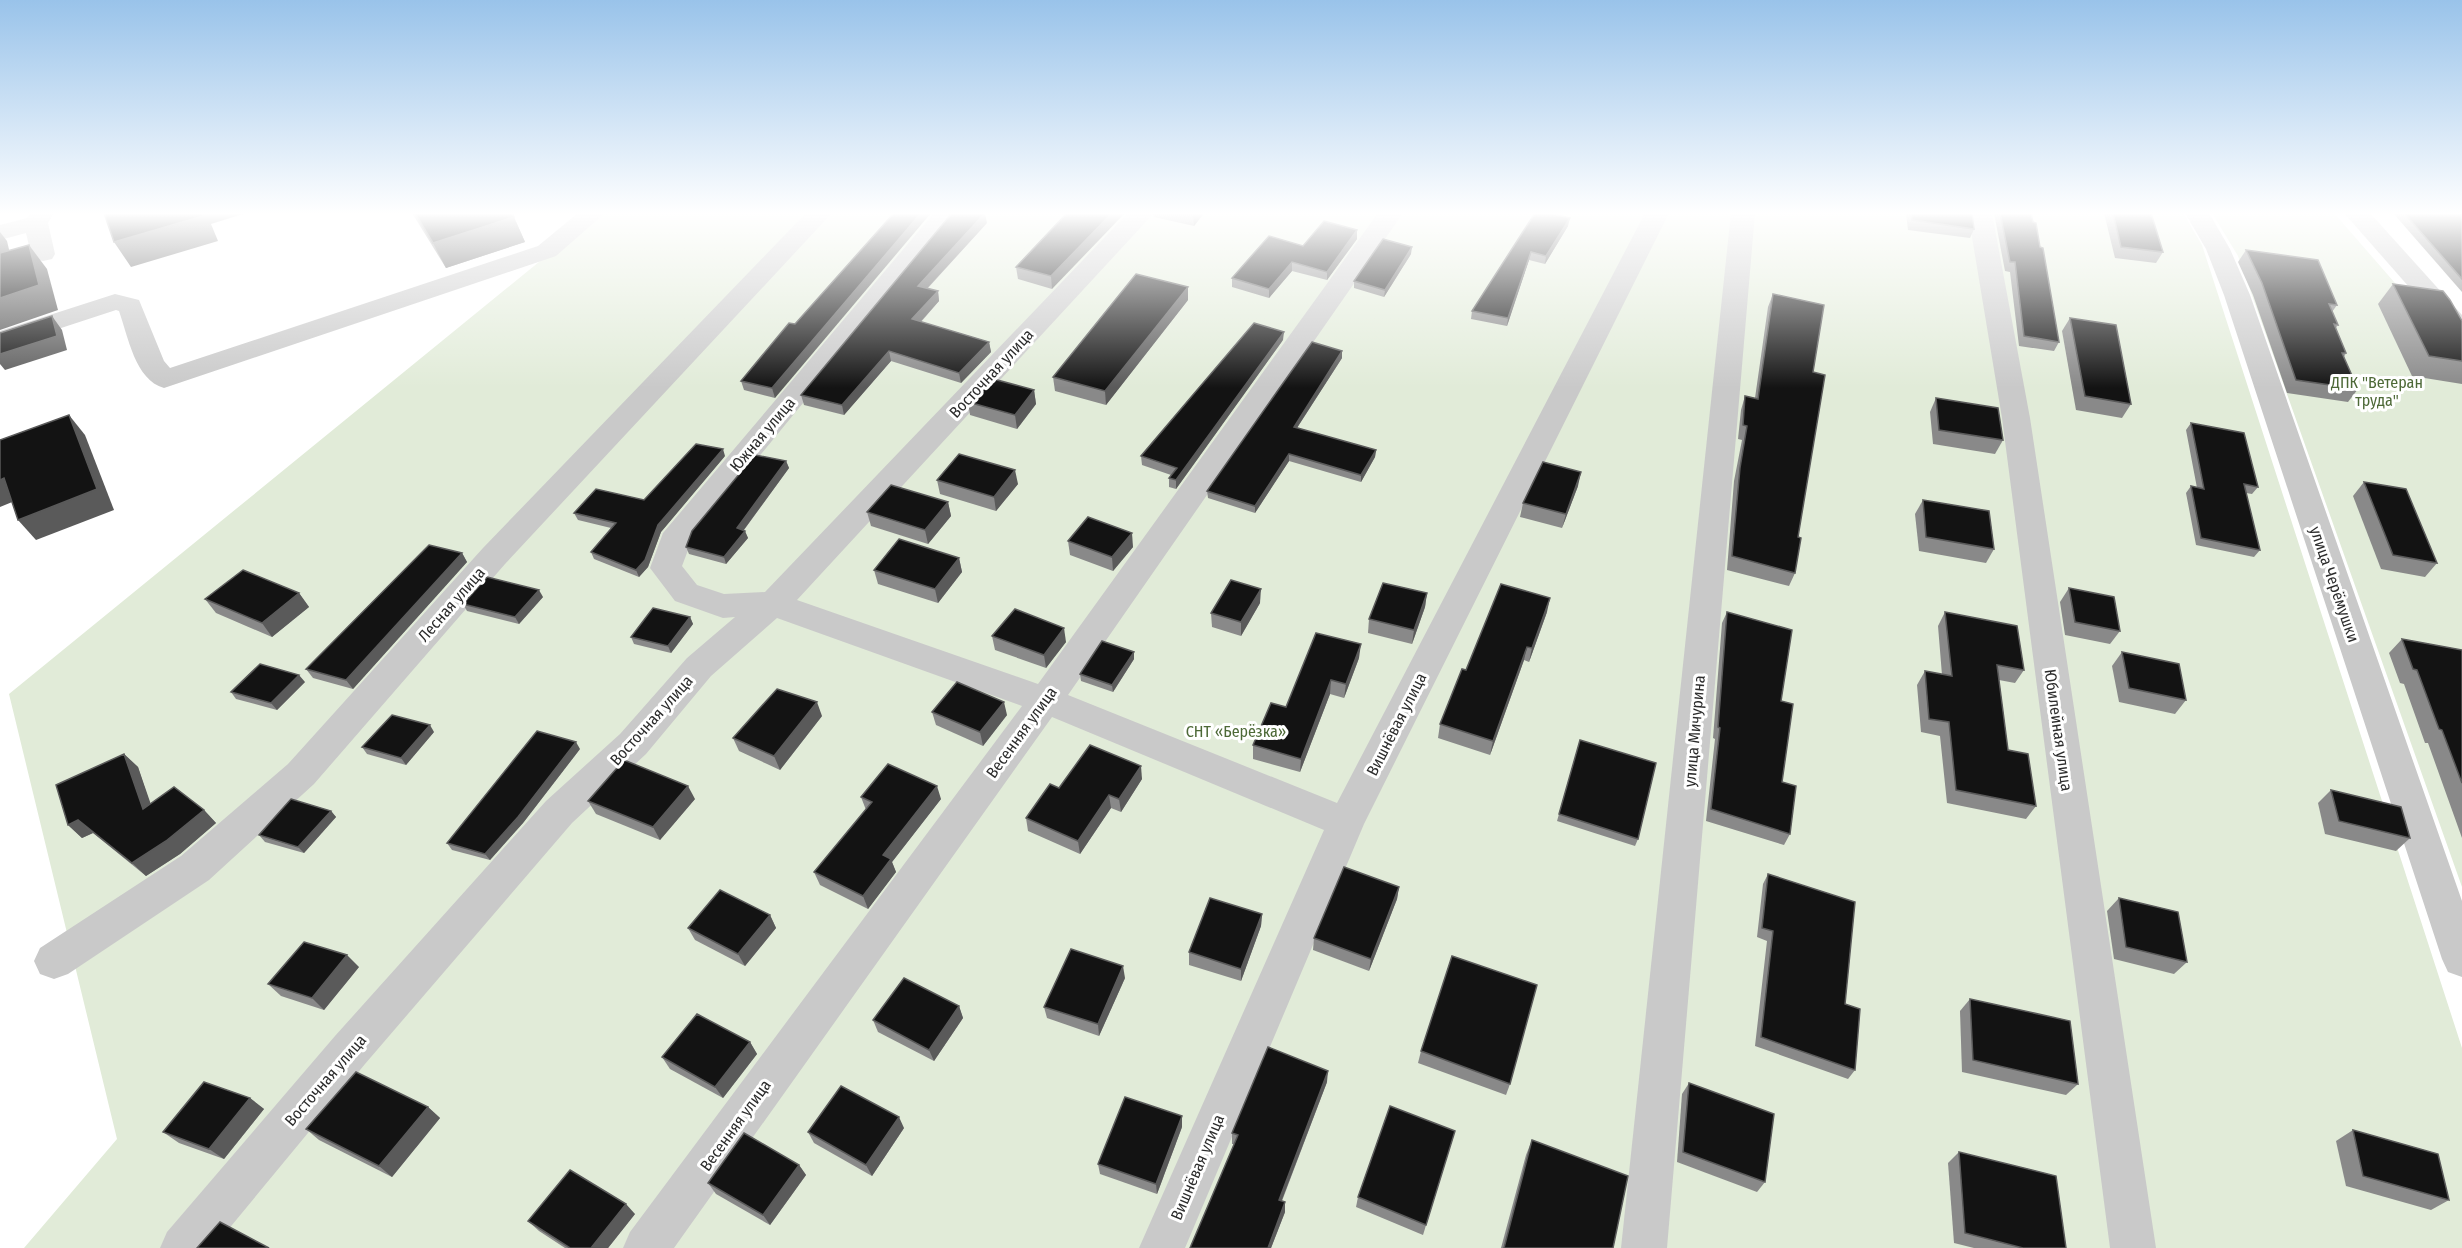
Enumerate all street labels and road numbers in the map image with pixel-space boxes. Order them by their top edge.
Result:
street label: Восточная улица [945,325,1037,422]
street label: Южная улица [726,393,799,475]
street label: улица Черёмушки [2306,524,2363,645]
street label: Лесная улица [414,563,489,645]
street label: Юбилейная улица [2041,668,2076,792]
street label: Вишнёвая улица [1362,670,1431,779]
street label: Восточная улица [606,671,697,769]
street label: улица Мичурина [1680,674,1709,788]
street label: Весенняя улица [982,683,1061,782]
street label: Восточная улица [281,1031,370,1130]
street label: Весенняя улица [696,1076,775,1175]
street label: Вишнёвая улица [1167,1111,1228,1223]

